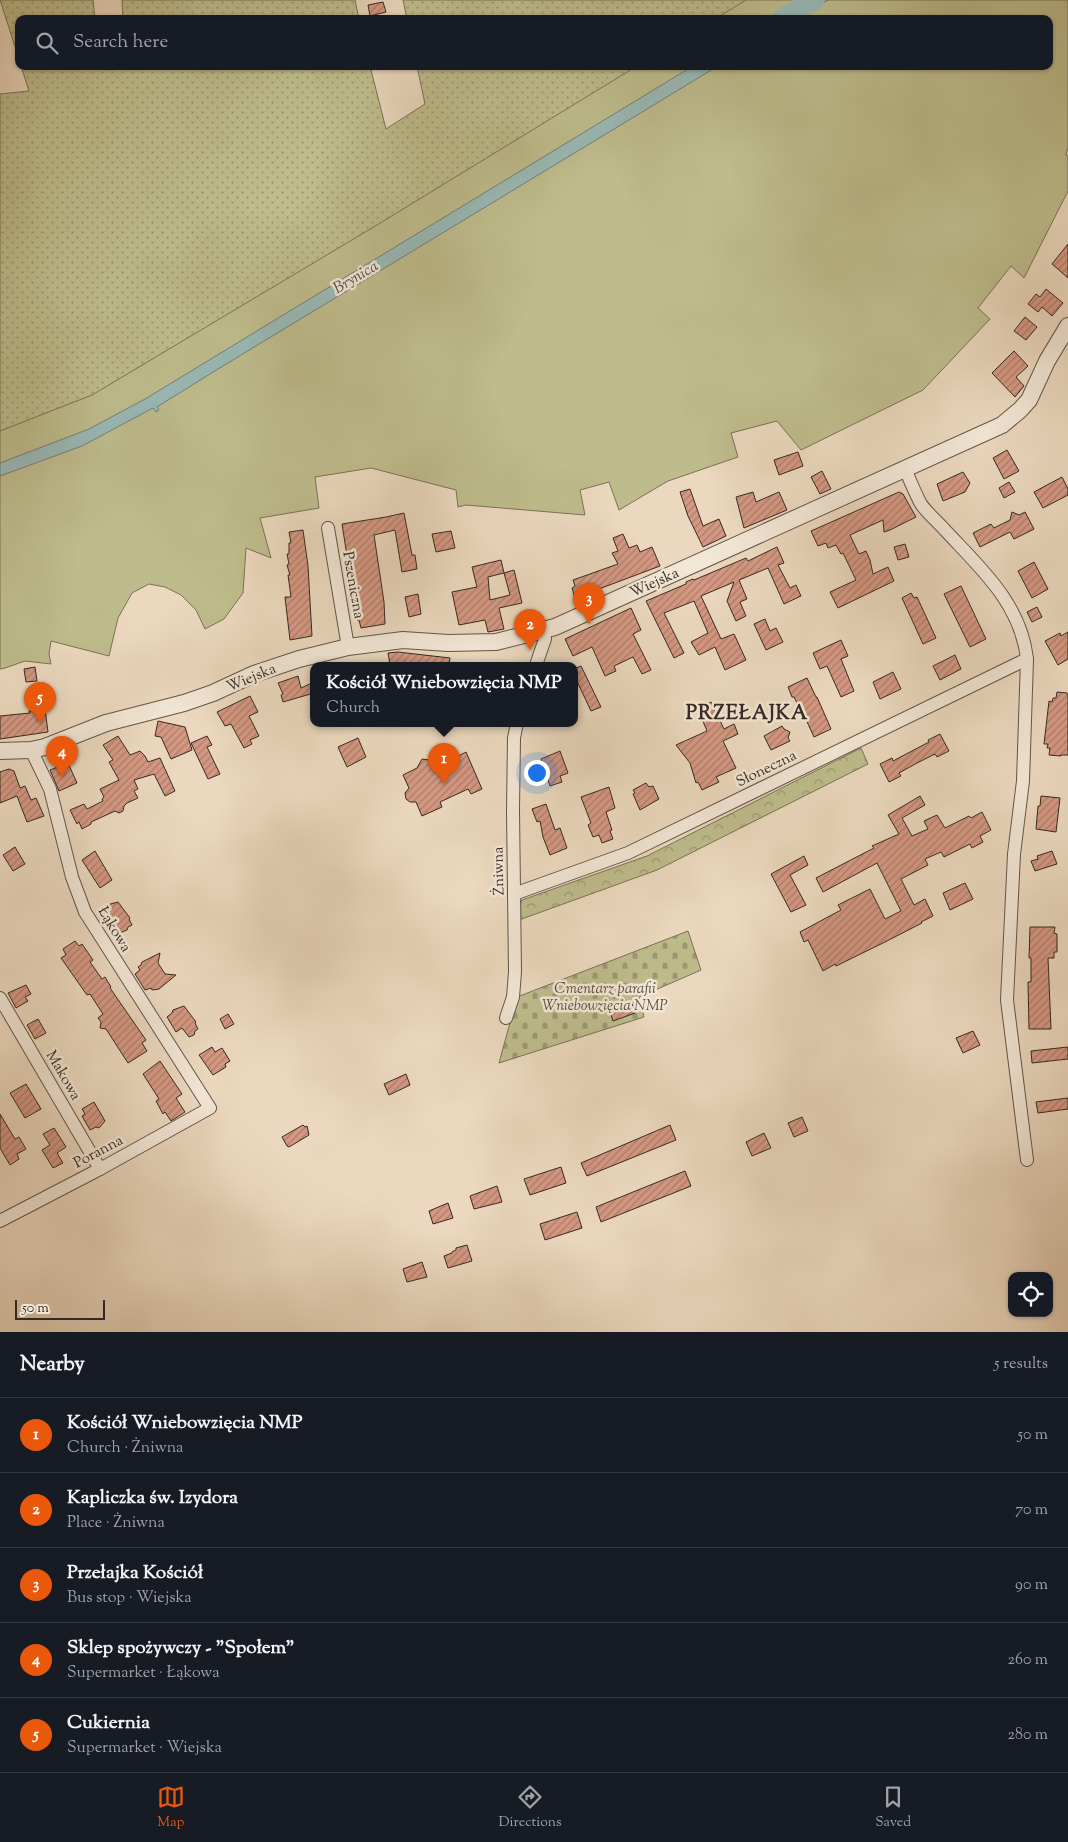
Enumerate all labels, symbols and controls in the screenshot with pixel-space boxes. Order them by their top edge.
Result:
search box [15,15,1053,70]
icon: search [33,29,61,57]
text: Search here [73,29,168,56]
water label: Brynica [329,256,383,301]
street label: Pszeniczna [336,550,369,621]
street label: Wiejska [627,563,683,604]
pin: 3 [573,583,605,624]
pin: 2 [514,609,546,650]
street label: Wiejska [224,659,280,698]
popup [310,662,578,727]
text: Kościół Wniebowzięcia NMP [326,670,562,697]
pin: 5 [24,682,56,723]
text: Church [326,697,380,720]
district label: PRZEŁAJKA [686,700,808,729]
pin: 4 [46,736,78,777]
pin: 1 [428,743,460,784]
street label: Słoneczna [733,746,801,793]
your location [524,760,550,786]
street label: Żniwna [488,846,510,895]
street label: Łąkowa [92,903,136,957]
park label: Cmentarz parafii Wniebowzięcia NMP [542,979,668,1017]
street label: Makowa [40,1047,85,1105]
street label: Poranna [70,1131,127,1174]
map controls [1008,1272,1053,1317]
button: locate [1008,1272,1053,1317]
scale bar [15,1297,105,1320]
text: 50 m [22,1299,49,1319]
text: Nearby [20,1350,85,1380]
text: 5 results [994,1353,1048,1376]
text: Kościół Wniebowzięcia NMP [67,1410,303,1437]
text: 1 [33,1424,39,1447]
text: 50 m [1017,1424,1048,1447]
text: Church · Żniwna [67,1437,183,1460]
text: Kapliczka św. Izydora [67,1485,238,1512]
text: 2 [32,1499,40,1522]
text: 70 m [1015,1499,1048,1522]
text: Place · Żniwna [67,1512,165,1535]
text: Przełajka Kościół [67,1560,203,1587]
text: 3 [33,1574,39,1597]
text: 90 m [1015,1574,1048,1597]
text: Bus stop · Wiejska [67,1587,192,1610]
text: Sklep spożywczy - "Społem" [67,1635,294,1662]
text: 4 [32,1649,40,1672]
text: 260 m [1007,1649,1048,1672]
text: Supermarket · Łąkowa [67,1662,220,1685]
text: Cukiernia [67,1710,150,1737]
text: 5 [33,1724,39,1747]
text: 280 m [1007,1724,1048,1747]
text: Supermarket · Wiejska [67,1737,222,1760]
tab: Map [157,1783,185,1833]
tab: Directions [498,1783,562,1833]
tab: Saved [875,1783,911,1833]

